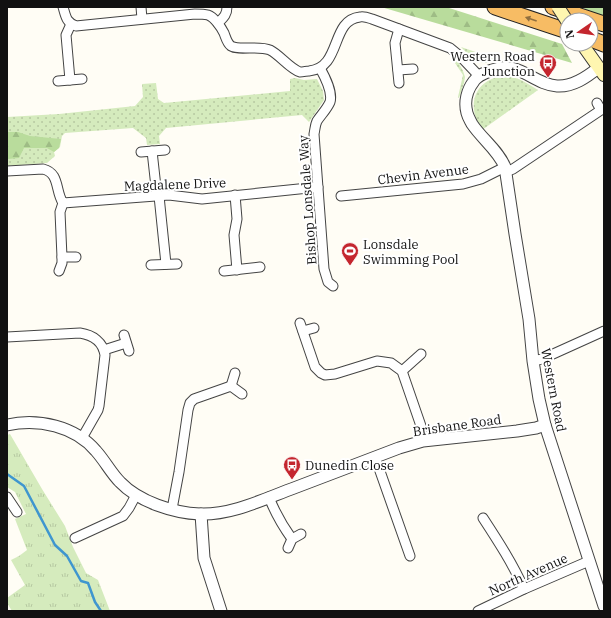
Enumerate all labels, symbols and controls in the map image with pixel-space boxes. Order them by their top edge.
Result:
north arrow [559,12,599,52]
one-way arrow [524,16,536,22]
text: N [561,28,577,40]
place label: Western Road Junction [450,48,535,80]
bus stop icon: Western Road Junction [538,53,558,78]
street label: Bishop Lonsdale Way [294,135,321,265]
street label: Chevin Avenue [377,160,470,189]
street label: Magdalene Drive [124,174,226,195]
place label: Lonsdale Swimming Pool [363,236,459,268]
sports icon: Lonsdale Swimming Pool [340,241,360,266]
street label: Western Road [537,347,570,433]
street label: Brisbane Road [412,411,503,440]
bus stop icon: Dunedin Close [282,455,302,480]
place label: Dunedin Close [305,457,394,474]
street label: North Avenue [486,549,570,599]

